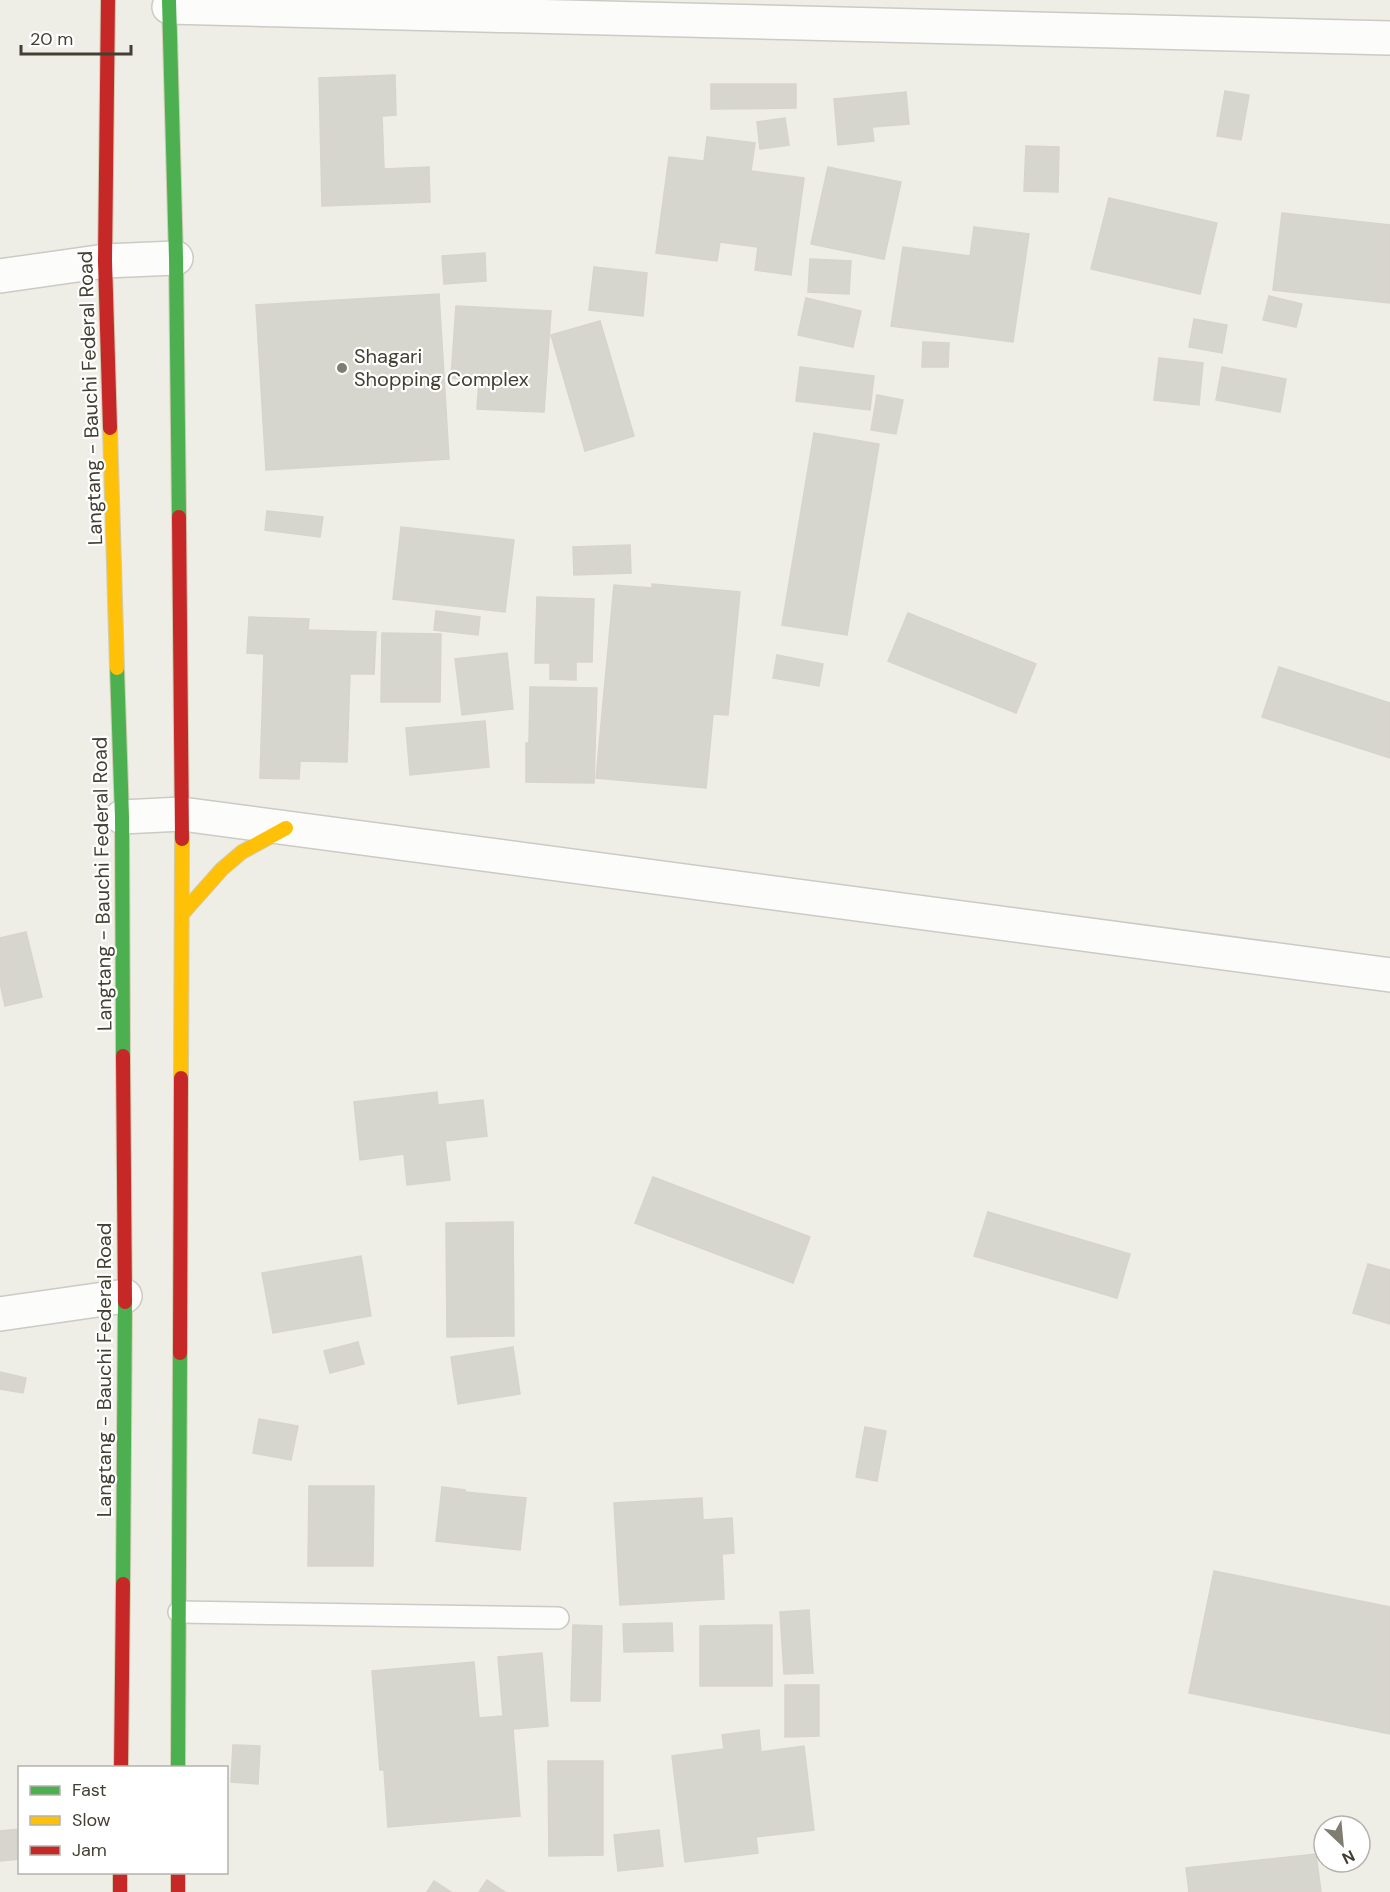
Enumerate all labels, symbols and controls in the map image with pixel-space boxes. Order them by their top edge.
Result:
scale bar [21,18,130,56]
text: 20 m [30,27,73,51]
street label: Langtang - Bauchi Federal Road [72,250,108,546]
place label: Shagari Shopping Complex [354,343,529,392]
marker: Shagari Shopping Complex [335,361,349,375]
street label: Langtang - Bauchi Federal Road [86,737,118,1031]
street label: Langtang - Bauchi Federal Road [91,1223,117,1517]
legend [18,1766,228,1874]
text: Fast [72,1778,107,1802]
text: Slow [72,1808,111,1832]
north arrow [1312,1814,1372,1874]
text: Jam [72,1838,107,1862]
text: N [1339,1845,1358,1869]

